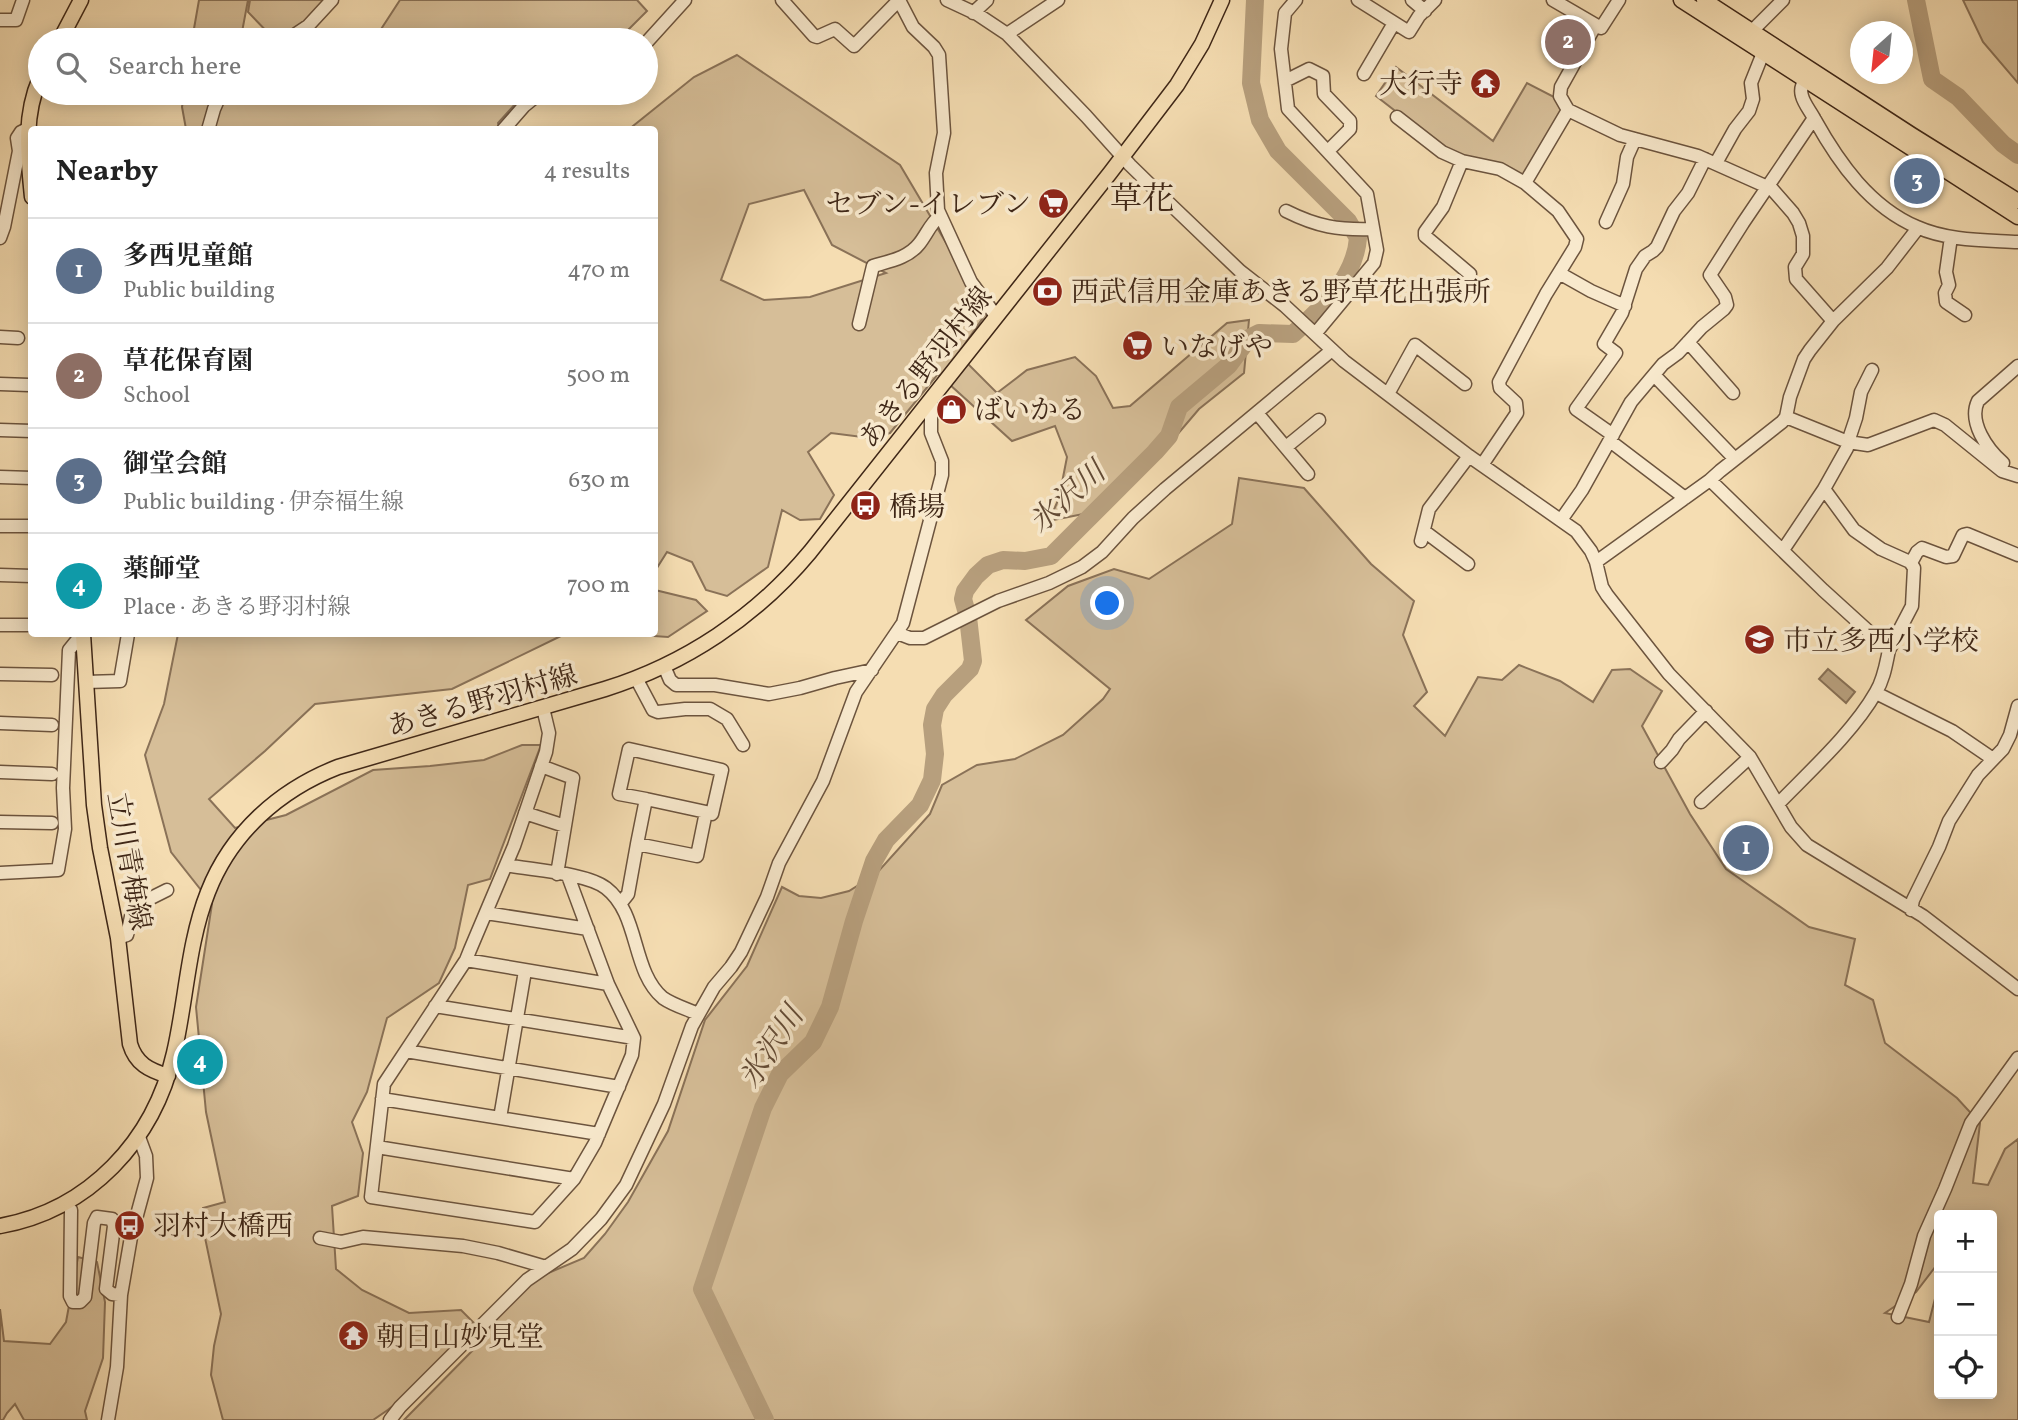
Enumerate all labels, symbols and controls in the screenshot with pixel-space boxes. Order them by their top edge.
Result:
pin: 2 [1545,16,1591,68]
north arrow [1850,21,1913,84]
search box [28,28,658,105]
icon: search [52,48,90,86]
text: Search here [108,49,241,85]
place label: 大行寺 [1379,66,1463,105]
temple icon: 大行寺 [1469,66,1503,100]
text: Nearby [56,151,158,193]
pin: 3 [1894,155,1940,207]
text: 4 results [544,156,630,188]
district label: 草花 [1110,179,1174,223]
place label: セブン-イレブン [826,186,1031,225]
supermarket icon: セブン-イレブン [1037,186,1071,220]
text: 多西児童館 [123,239,253,275]
text: 1 [74,255,84,287]
text: 470 m [567,255,630,287]
bank icon: 西武信用金庫あきる野草花出張所 [1031,274,1065,308]
place label: 西武信用金庫あきる野草花出張所 [1071,274,1491,313]
text: Public building [123,275,275,307]
street label: あきる野羽村線 [851,279,1003,458]
supermarket icon: いなげや [1121,329,1155,363]
place label: いなげや [1161,329,1273,368]
text: 草花保育園 [123,344,253,380]
text: 2 [73,360,85,392]
text: 500 m [566,360,630,392]
text: School [123,380,190,412]
shop icon: ばいかる [934,392,968,426]
place label: ばいかる [974,392,1086,431]
text: 御堂会館 [123,447,227,483]
water label: 氷沢川 [1021,451,1118,544]
text: 3 [73,465,85,497]
text: 630 m [569,465,630,497]
text: Public building · 伊奈福生線 [123,487,404,519]
bus stop icon: 橋場 [849,489,883,523]
place label: 橋場 [889,489,945,528]
text: 薬師堂 [123,552,201,588]
text: 4 [72,570,86,602]
text: 700 m [567,570,630,602]
your location [1090,586,1124,620]
text: Place · あきる野羽村線 [123,592,351,624]
school or university icon: 市立多西小学校 [1743,623,1777,657]
place label: 市立多西小学校 [1783,623,1979,662]
street label: あきる野羽村線 [383,657,582,748]
street label: 立川青梅線 [96,789,159,934]
pin: 1 [1723,822,1769,874]
water label: 氷沢川 [731,996,816,1097]
pin: 4 [177,1036,223,1088]
bus stop icon: 羽村大橋西 [113,1208,147,1242]
place label: 羽村大橋西 [153,1208,293,1247]
map controls [1934,1210,1997,1399]
button: + [1934,1210,1997,1273]
button: − [1934,1273,1997,1336]
temple icon: 朝日山妙見堂 [336,1319,370,1353]
place label: 朝日山妙見堂 [376,1319,544,1358]
button: locate [1934,1336,1997,1399]

